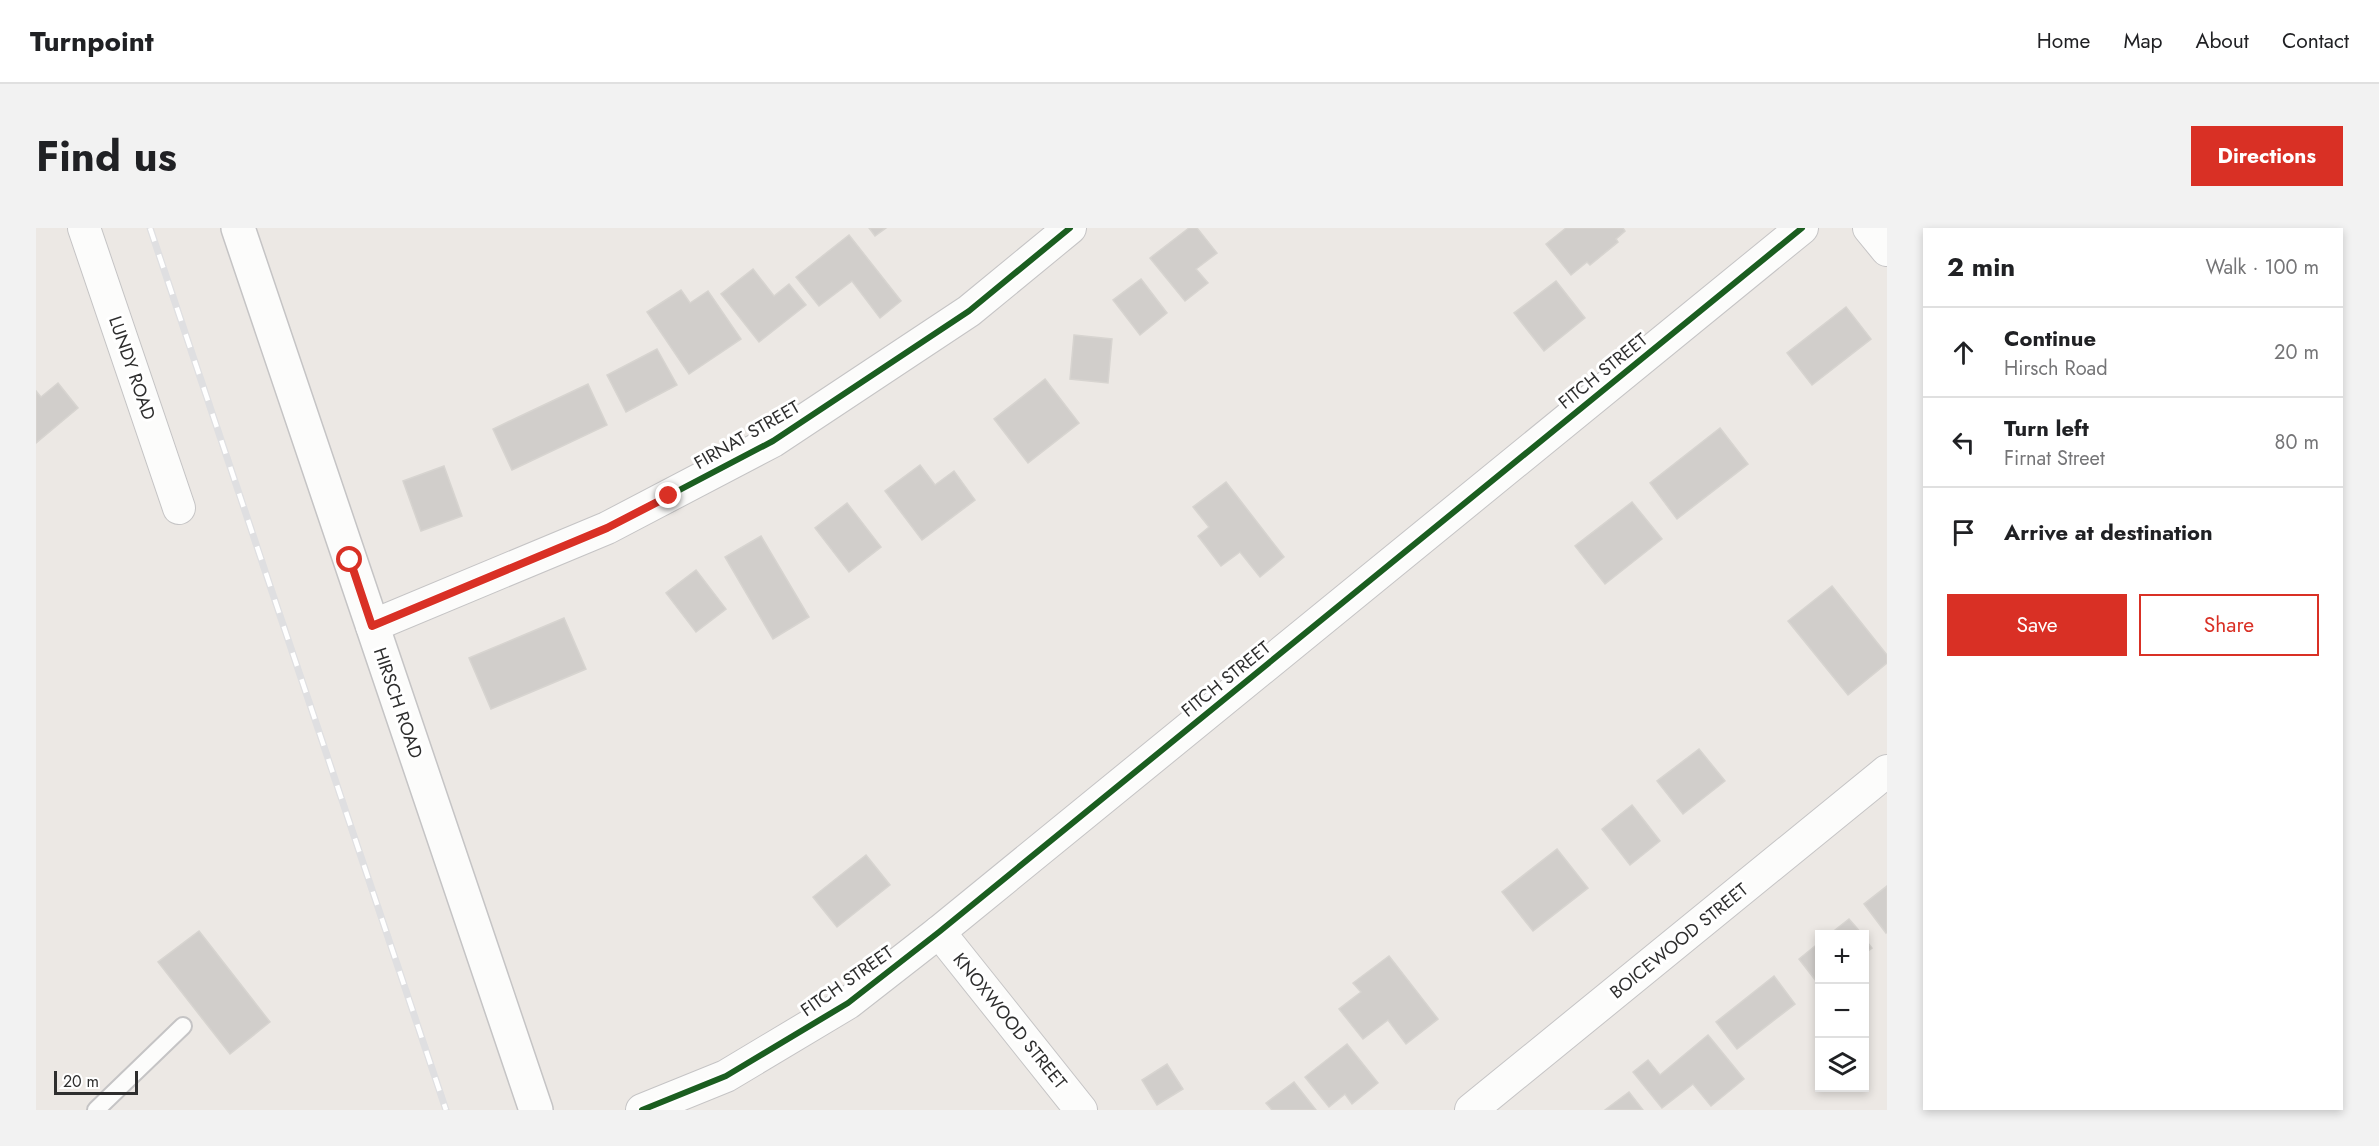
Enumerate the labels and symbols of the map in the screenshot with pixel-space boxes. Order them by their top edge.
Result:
street label: LUNDY ROAD [102,313,162,423]
street label: FITCH STREET [1553,327,1654,415]
street label: FIRNAT STREET [689,394,805,476]
route end [655,482,681,508]
route start [336,546,362,572]
street label: FITCH STREET [1176,635,1277,723]
street label: HIRSCH ROAD [367,644,429,762]
street label: BOICEWOOD STREET [1604,877,1754,1005]
street label: FITCH STREET [795,939,899,1023]
street label: KNOXWOOD STREET [947,947,1073,1095]
scale bar [54,1068,138,1096]

